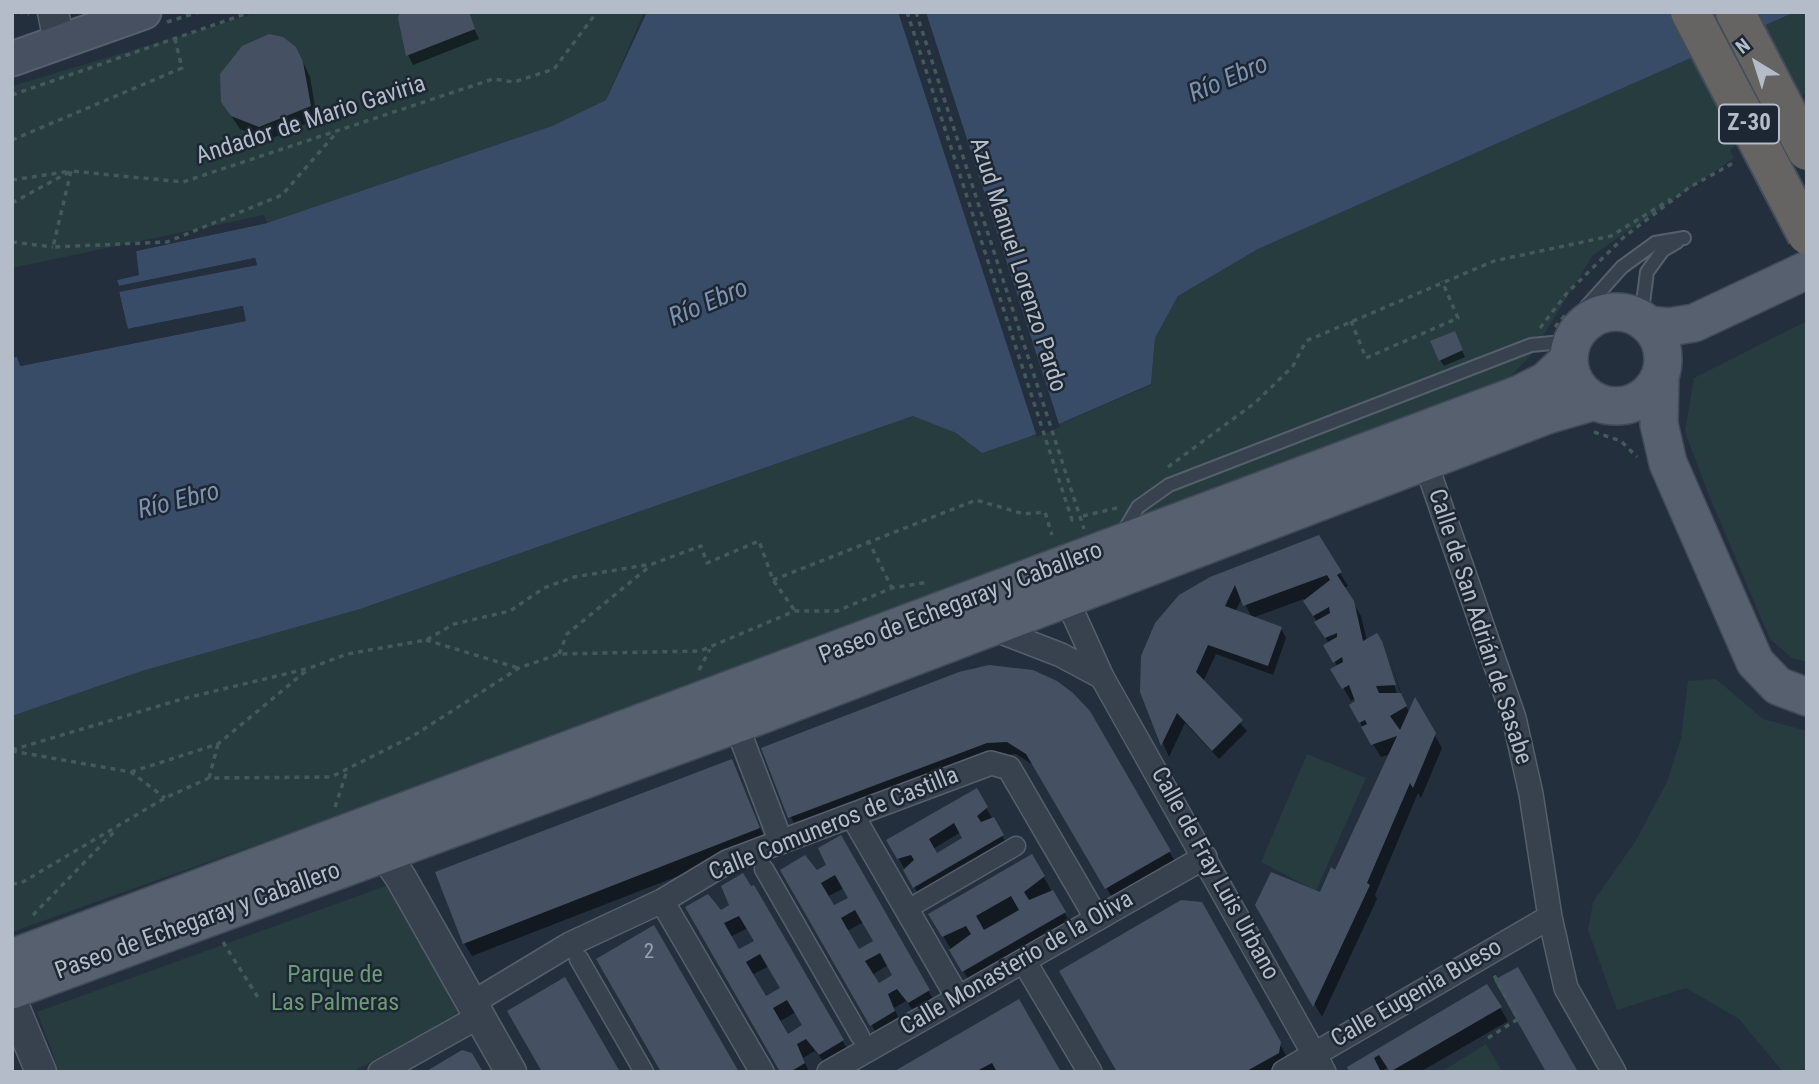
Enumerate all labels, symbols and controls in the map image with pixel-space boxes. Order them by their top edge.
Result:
north arrow [1721,28,1791,98]
text: N [1731,33,1754,59]
water label: Río Ebro [1185,49,1273,111]
street label: Andador de Mario Gaviria [192,70,430,172]
road number: Z-30 [1719,105,1779,144]
street label: Azud Manuel Lorenzo Pardo [962,134,1072,396]
water label: Río Ebro [665,273,753,335]
water label: Río Ebro [135,477,223,527]
street label: Calle de San Adrián de Sasabe [1421,486,1537,768]
street label: Paseo de Echegaray y Caballero [815,537,1107,671]
street label: Calle Comuneros de Castilla [705,762,963,888]
street label: Calle de Fray Luis Urbano [1144,763,1284,985]
street label: Paseo de Echegaray y Caballero [52,857,344,987]
street label: Calle Monasterio de la Oliva [895,886,1139,1042]
street label: Calle Eugenia Bueso [1326,933,1508,1055]
house number: 2 [644,940,654,966]
park label: Parque de Las Palmeras [271,962,399,1018]

